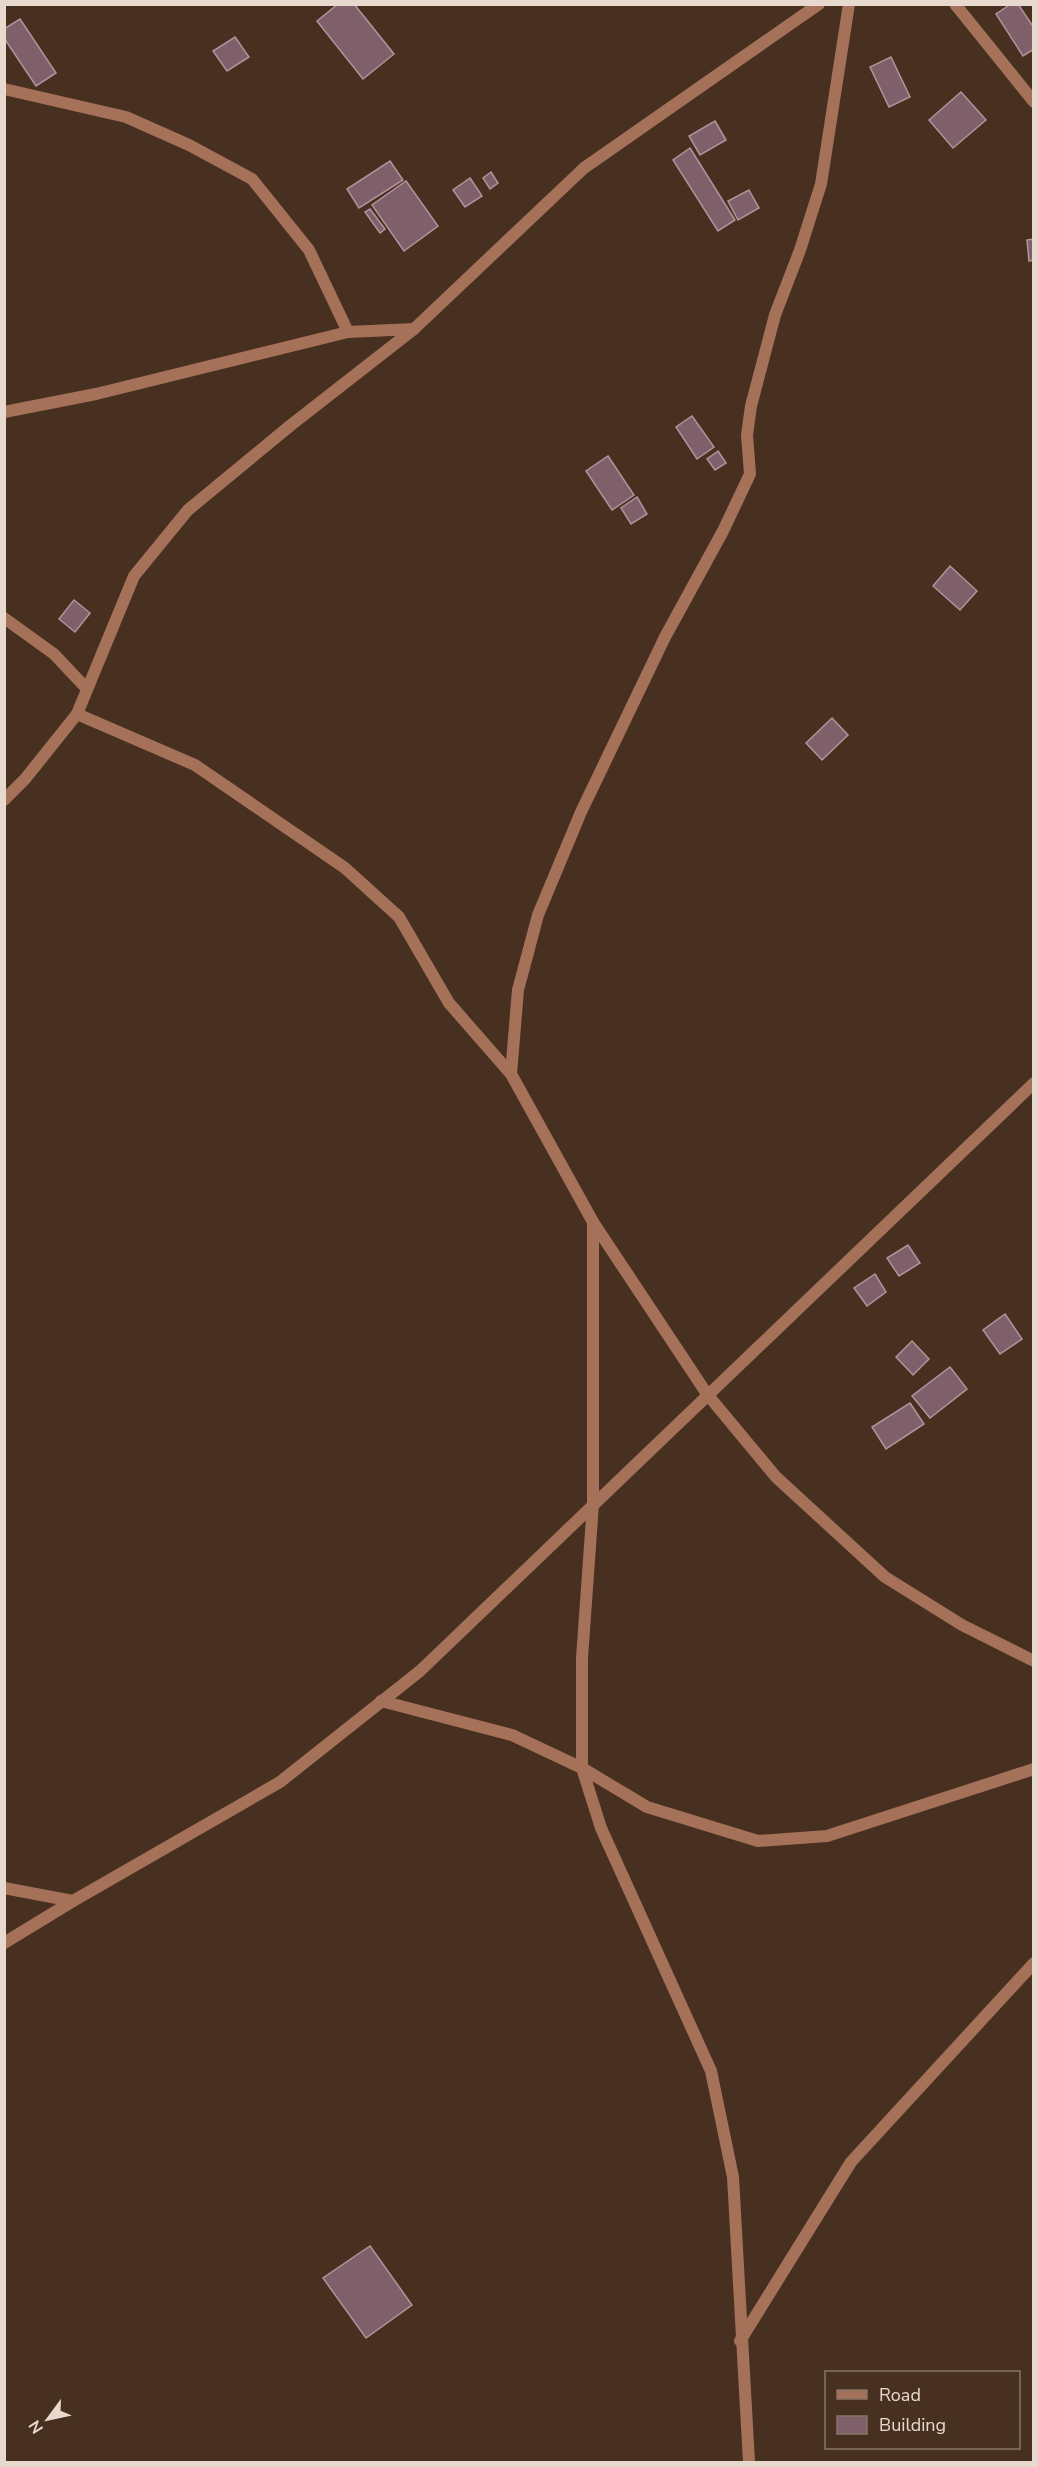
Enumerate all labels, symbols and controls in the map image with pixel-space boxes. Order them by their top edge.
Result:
legend [825,2371,1020,2449]
text: Road [879,2383,921,2407]
north arrow [18,2389,78,2449]
text: Building [879,2413,946,2437]
text: N [24,2416,49,2438]

